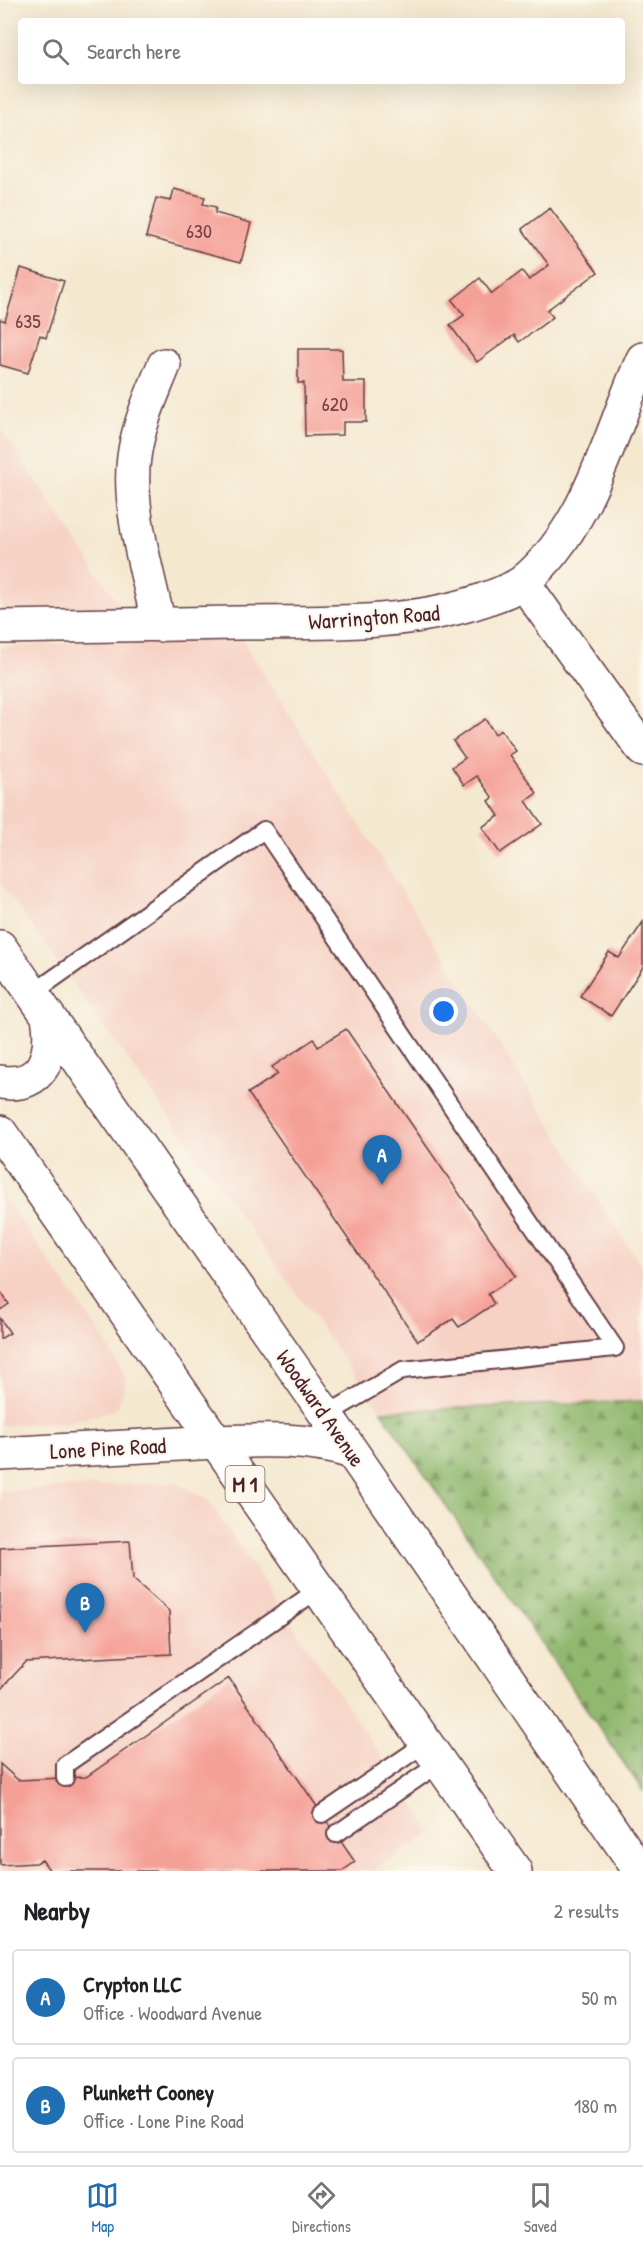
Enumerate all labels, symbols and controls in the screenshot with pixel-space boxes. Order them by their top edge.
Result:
search box [18,18,625,84]
icon: search [39,35,72,68]
text: Search here [87,36,181,66]
house number: 630 [186,217,212,244]
house number: 635 [15,307,41,334]
house number: 620 [322,390,348,417]
street label: Warrington Road [307,597,441,637]
your location [429,997,458,1026]
pin: A [362,1136,401,1185]
street label: Woodward Avenue [270,1343,373,1473]
street label: Lone Pine Road [49,1430,167,1466]
road number: M 1 [226,1466,264,1502]
pin: B [66,1584,104,1633]
text: Nearby [24,1893,90,1928]
text: 2 results [554,1897,619,1924]
text: Crypton LLC [83,1969,182,1999]
text: A [41,1984,50,2011]
text: 50 m [581,1984,617,2011]
text: Office · Woodward Avenue [83,1999,262,2026]
text: Plunkett Cooney [83,2077,214,2107]
text: B [40,2092,51,2119]
text: 180 m [574,2092,617,2119]
text: Office · Lone Pine Road [83,2107,244,2134]
tab: Map [86,2179,119,2237]
tab: Directions [292,2179,351,2237]
tab: Saved [524,2179,557,2237]

